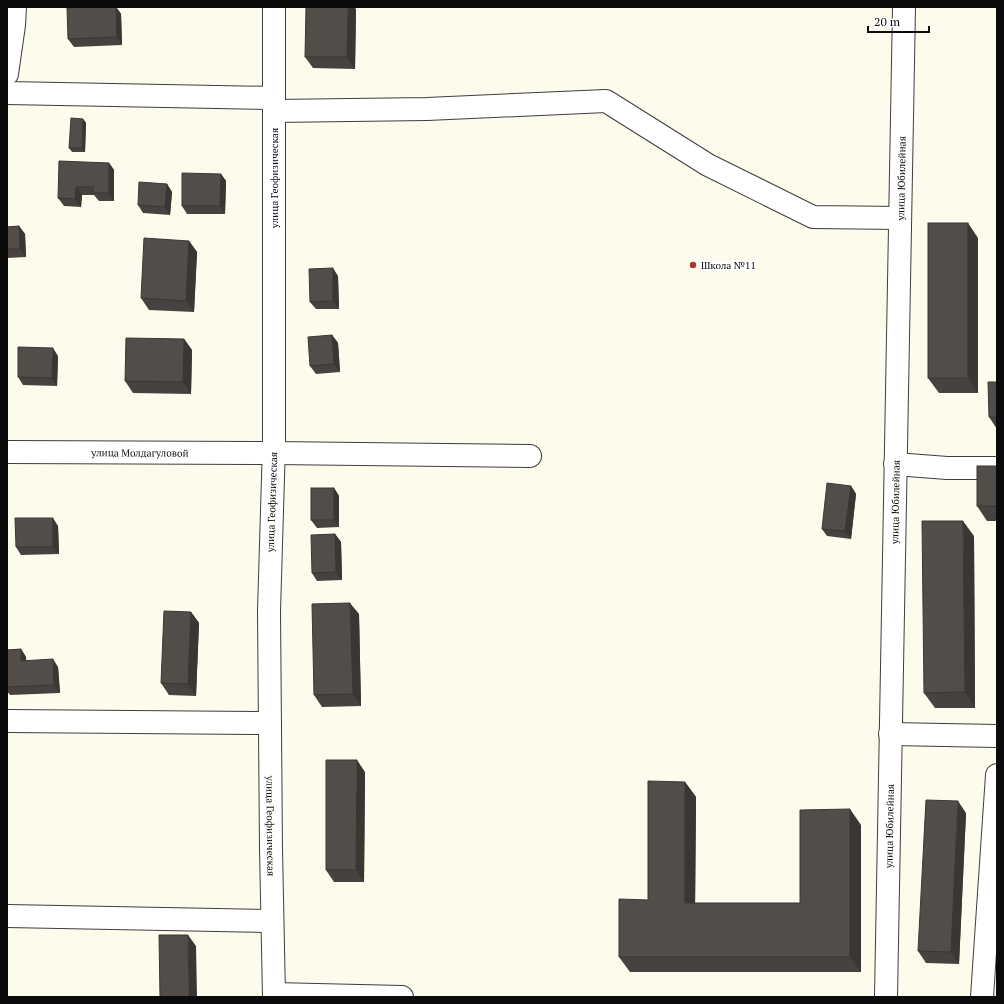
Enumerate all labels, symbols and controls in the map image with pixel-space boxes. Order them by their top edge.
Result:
scale bar [868,8,929,34]
text: 20 m [874,14,901,29]
street label: улица Геофизическая [268,128,281,229]
street label: улица Юбилейная [894,136,908,221]
place label: Школа №11 [701,259,756,272]
marker: Школа №11 [688,260,698,270]
street label: улица Молдагуловой [90,446,189,459]
street label: улица Геофизическая [264,452,280,553]
street label: улица Юбилейная [888,460,902,545]
street label: улица Геофизическая [264,775,278,876]
street label: улица Юбилейная [882,784,896,869]

